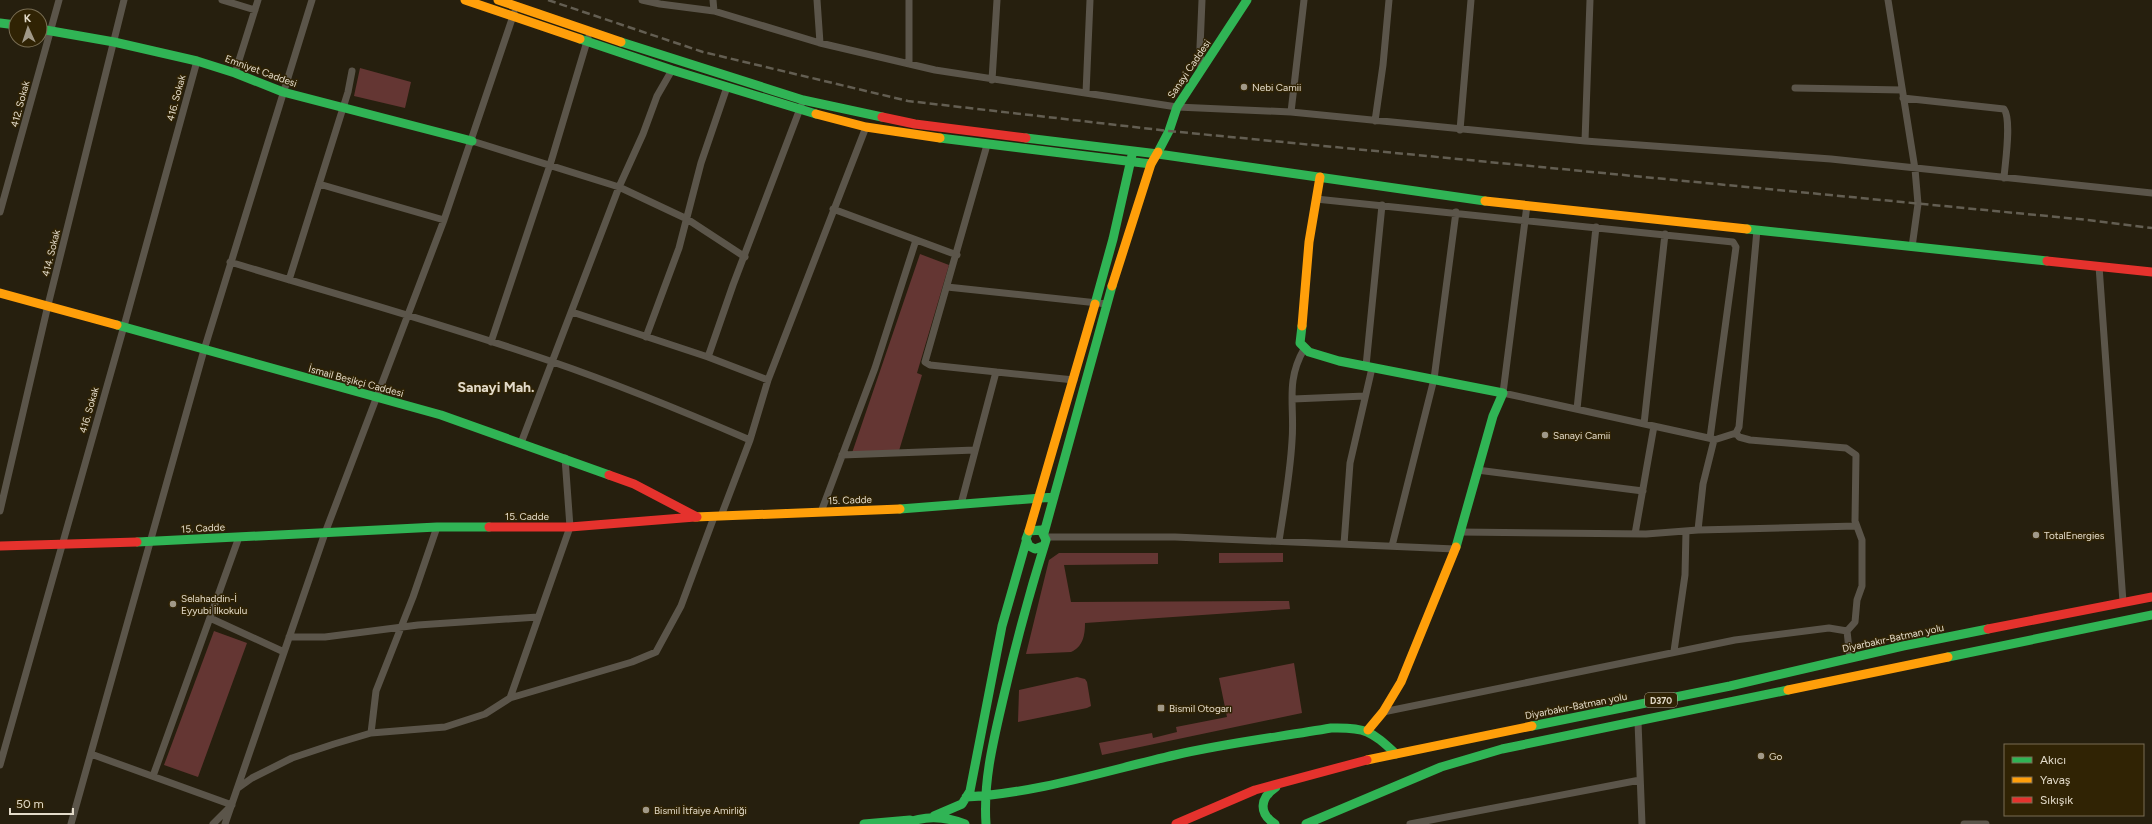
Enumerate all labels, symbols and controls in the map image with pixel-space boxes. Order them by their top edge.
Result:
north arrow [8,8,48,48]
text: K [24,12,32,25]
street label: Sanayi Caddesi [1164,37,1214,101]
street label: Emniyet Caddesi [223,52,299,90]
street label: 416. Sokak [164,73,188,122]
street label: 412. Sokak [8,79,32,128]
place label: Nebi Camii [1252,81,1301,94]
marker: Nebi Camii [1239,82,1249,92]
street label: 414. Sokak [39,228,63,278]
street label: İsmail Beşikçi Caddesi [307,362,405,400]
district label: Sanayi Mah. [457,379,535,396]
street label: 416. Sokak [76,385,102,434]
place label: Sanayi Camii [1553,429,1610,442]
marker: Sanayi Camii [1540,430,1550,440]
street label: 15. Cadde [828,493,873,507]
street label: 15. Cadde [505,510,549,523]
street label: 15. Cadde [181,520,226,536]
place label: TotalEnergies [2044,529,2105,542]
marker: TotalEnergies [2031,530,2041,540]
place label: Selahaddin-İ Eyyubi İlkokulu [181,592,247,617]
marker: Selahaddin-İ Eyyubi İlkokulu [168,599,178,609]
street label: Diyarbakır-Batman yolu [1841,621,1945,655]
street label: Diyarbakır-Batman yolu [1524,690,1628,722]
road number: D370 [1645,693,1677,707]
place label: Bismil Otogarı [1169,702,1232,715]
marker: Bismil Otogarı [1156,703,1166,713]
legend [2004,744,2144,816]
place label: Go [1769,750,1783,763]
marker: Go [1756,751,1766,761]
text: Akıcı [2040,753,2066,767]
text: Yavaş [2040,773,2071,787]
scale bar [10,790,73,816]
text: Sıkışık [2040,793,2073,807]
text: 50 m [16,797,44,811]
place label: Bismil İtfaiye Amirliği [654,804,747,817]
marker: Bismil İtfaiye Amirliği [641,805,651,815]

